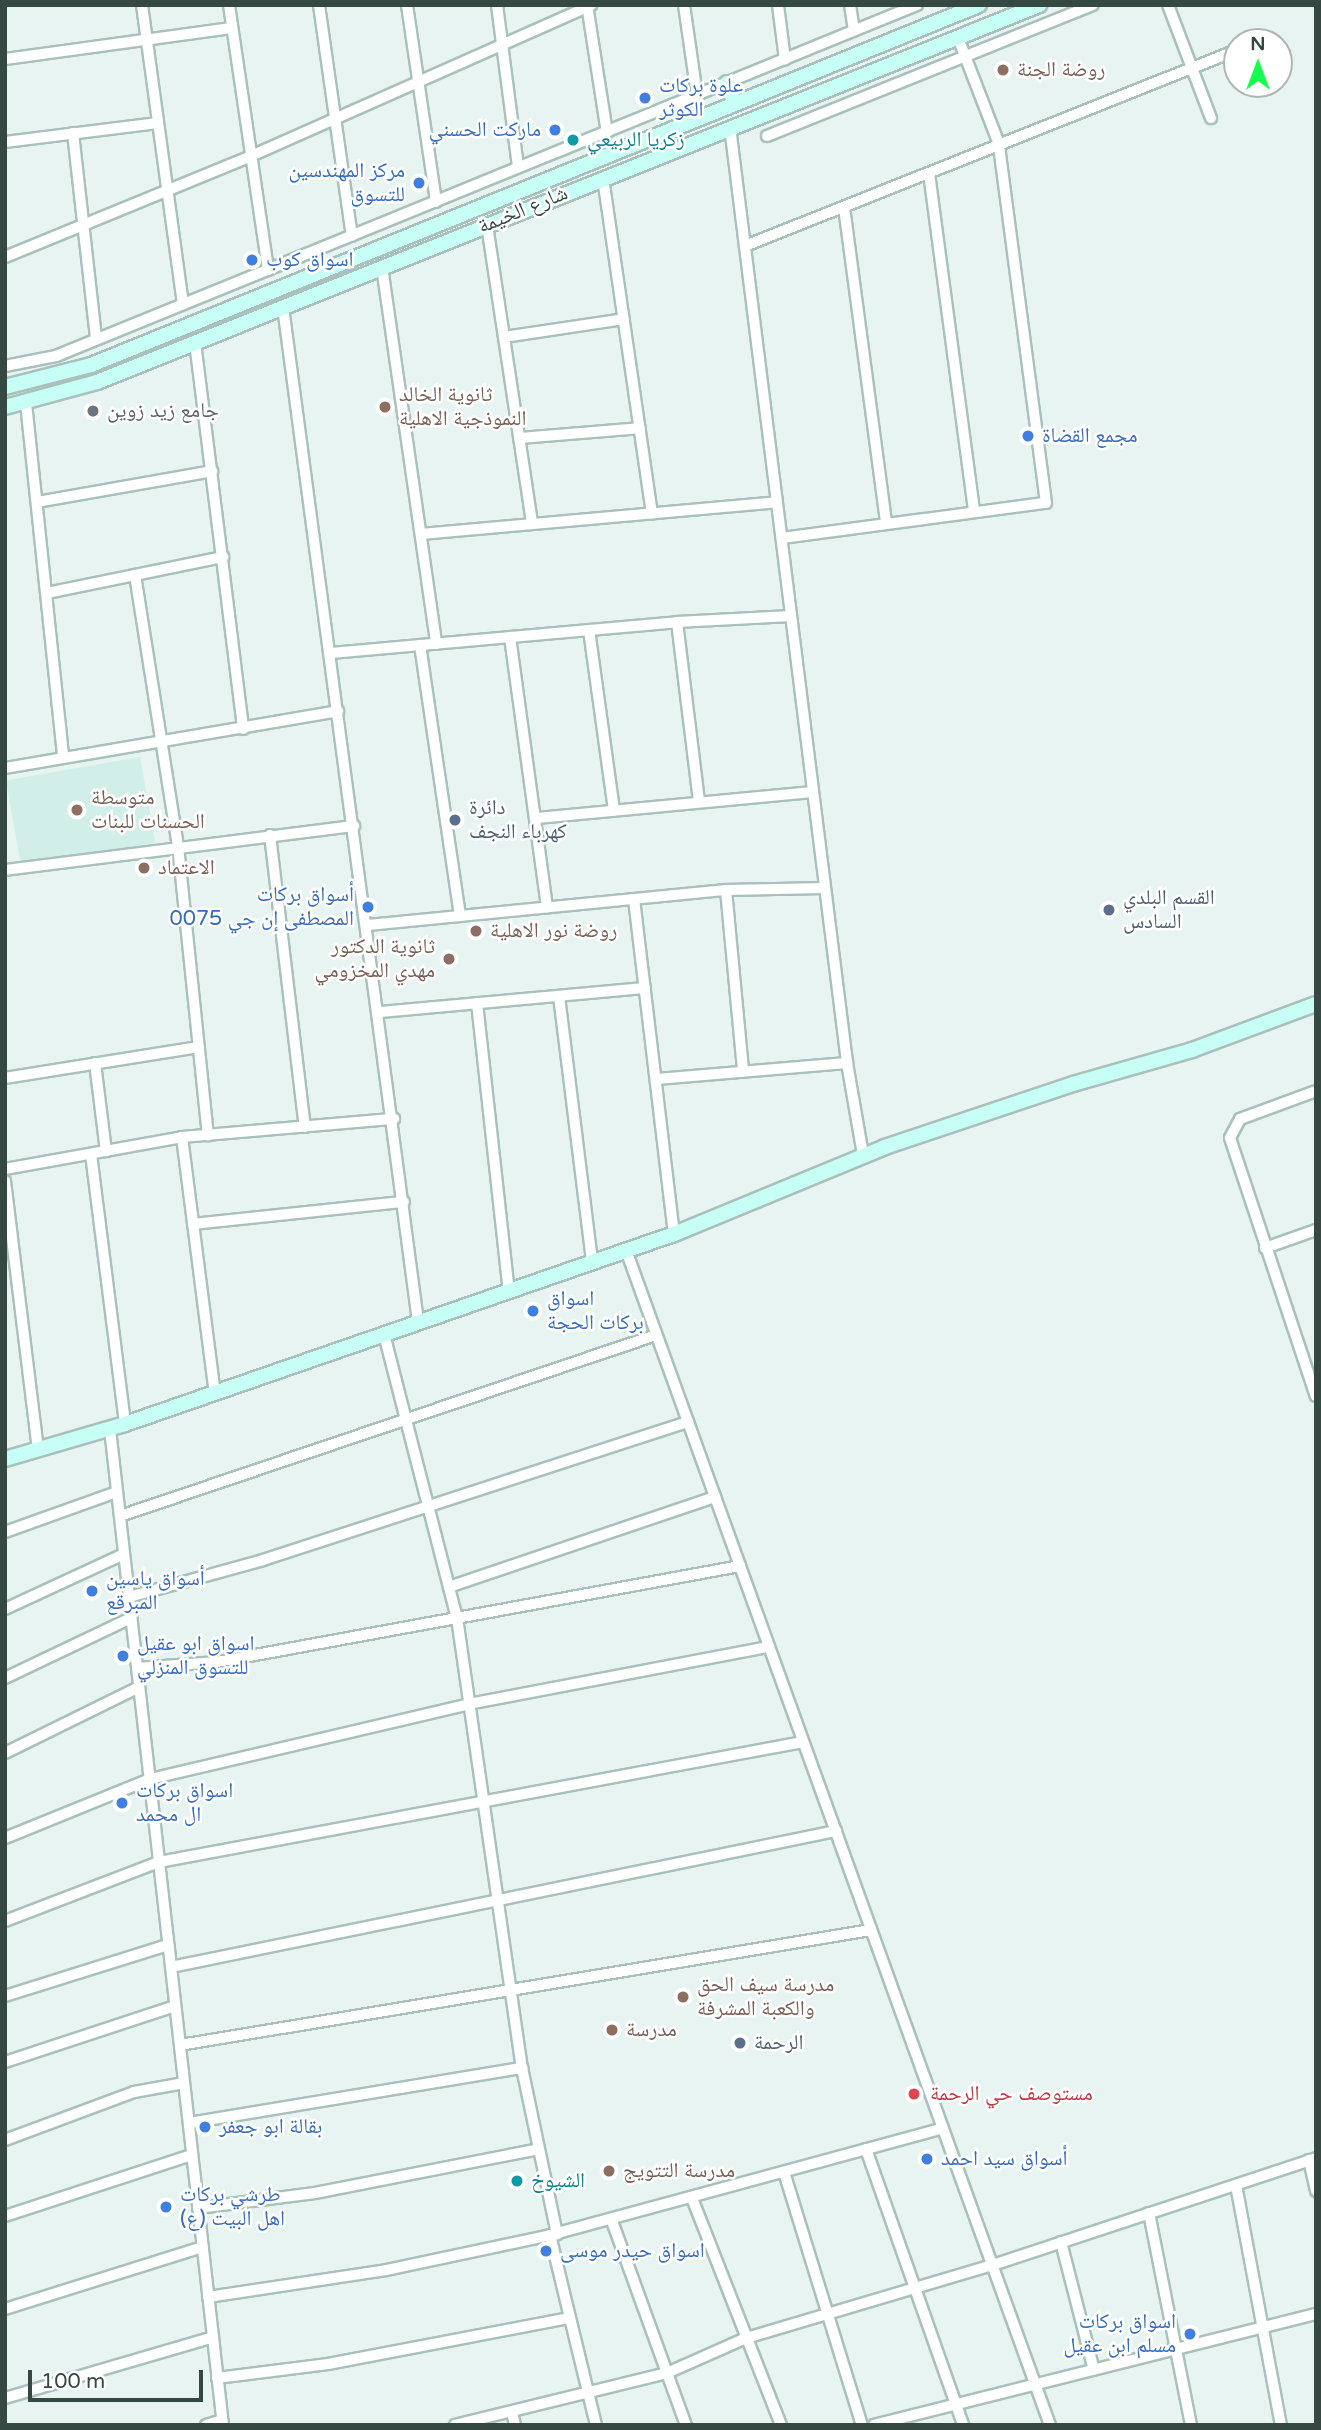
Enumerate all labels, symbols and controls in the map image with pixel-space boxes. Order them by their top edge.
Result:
north arrow [1223,28,1293,98]
text: N [1250,33,1266,55]
place label: روضة الجنة [1017,57,1105,83]
marker: روضة الجنة [995,62,1011,78]
place label: علوة بركات الكوثر [659,73,743,123]
marker: علوة بركات الكوثر [637,90,653,106]
place label: ماركت الحسني [429,117,541,143]
marker: ماركت الحسني [547,122,563,138]
place label: زكريا الربيعي [587,127,685,153]
marker: زكريا الربيعي [565,132,581,148]
place label: مركز المهندسين للتسوق [288,158,405,208]
marker: مركز المهندسين للتسوق [411,175,427,191]
street label: شارع الخيمة [474,181,572,239]
place label: اسواق كوب [266,247,353,273]
marker: اسواق كوب [244,252,260,268]
place label: ثانوية الخالد النموذجية الاهلية [399,382,526,432]
place label: جامع زيد زوين [107,398,219,424]
marker: ثانوية الخالد النموذجية الاهلية [377,399,393,415]
marker: جامع زيد زوين [85,403,101,419]
place label: مجمع القضاة [1042,423,1138,449]
marker: مجمع القضاة [1020,428,1036,444]
place label: متوسطة الحسنات للبنات [91,785,205,835]
place label: دائرة كهرباء النجف [469,795,567,845]
marker: متوسطة الحسنات للبنات [69,802,85,818]
marker: دائرة كهرباء النجف [447,812,463,828]
place label: الاعتماد [158,855,215,881]
marker: الاعتماد [136,860,152,876]
place label: أسواق بركات المصطفی إن جي 0075 [170,882,354,932]
place label: القسم البلدي السادس [1123,885,1215,935]
marker: أسواق بركات المصطفی إن جي 0075 [360,899,376,915]
marker: القسم البلدي السادس [1101,902,1117,918]
place label: روضة نور الاهلية [490,918,617,944]
marker: روضة نور الاهلية [468,923,484,939]
place label: ثانوية الدكتور مهدي المخزومي [315,934,435,984]
marker: ثانوية الدكتور مهدي المخزومي [441,951,457,967]
place label: اسواق بركات الحجة [547,1286,644,1336]
marker: اسواق بركات الحجة [525,1303,541,1319]
place label: أسواق ياسين المبرقع [106,1566,205,1616]
marker: أسواق ياسين المبرقع [84,1583,100,1599]
place label: اسواق ابو عقيل للتسوق المنزلي [137,1631,254,1681]
marker: اسواق ابو عقيل للتسوق المنزلي [115,1648,131,1664]
place label: اسواق بركات ال محمد [136,1778,233,1828]
marker: اسواق بركات ال محمد [114,1795,130,1811]
place label: مدرسة سيف الحق والكعبة المشرفة [697,1972,834,2022]
marker: مدرسة سيف الحق والكعبة المشرفة [675,1989,691,2005]
place label: مدرسة [626,2017,677,2043]
marker: مدرسة [604,2022,620,2038]
place label: الرحمة [754,2030,803,2056]
marker: الرحمة [732,2035,748,2051]
place label: مستوصف حي الرحمة [930,2081,1093,2107]
marker: مستوصف حي الرحمة [904,2084,924,2104]
place label: بقالة ابو جعفر [219,2114,322,2140]
marker: بقالة ابو جعفر [197,2119,213,2135]
place label: أسواق سيد احمد [941,2146,1067,2172]
marker: أسواق سيد احمد [919,2151,935,2167]
place label: مدرسة التتويج [623,2158,735,2184]
marker: مدرسة التتويج [601,2163,617,2179]
place label: الشيوخ [531,2168,585,2194]
marker: الشيوخ [509,2173,525,2189]
place label: طرشي بركات اهل البيت (ع) [180,2182,285,2232]
marker: طرشي بركات اهل البيت (ع) [158,2199,174,2215]
place label: اسواق حيدر موسى [560,2238,705,2264]
marker: اسواق حيدر موسى [538,2243,554,2259]
place label: اسواق بركات مسلم ابن عقيل [1064,2309,1176,2359]
marker: اسواق بركات مسلم ابن عقيل [1182,2326,1198,2342]
scale bar [32,2356,206,2400]
text: 100 m [41,2369,105,2394]

